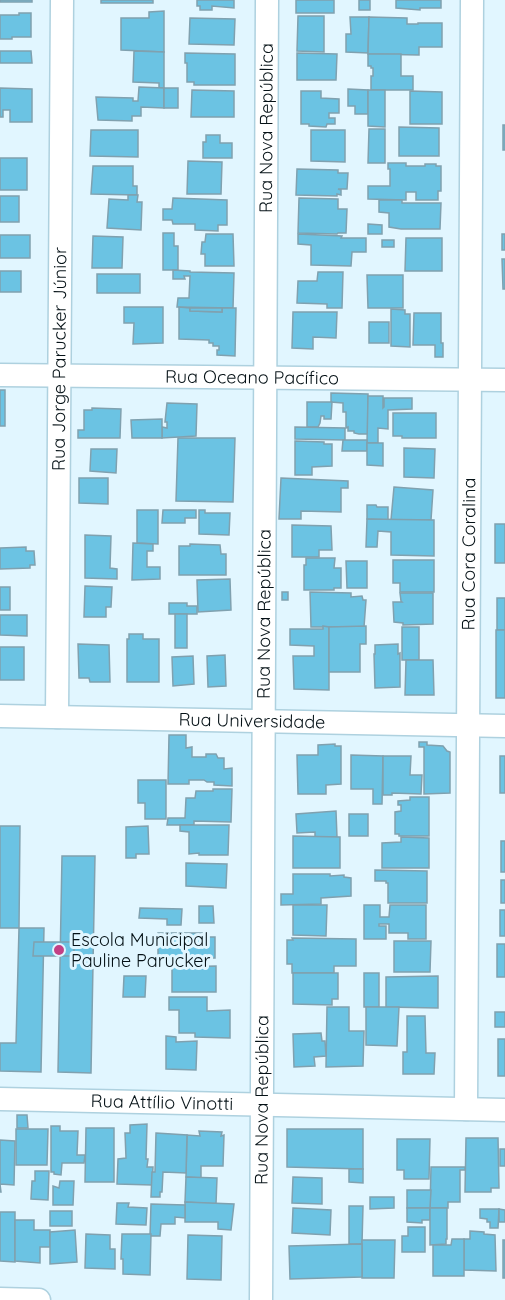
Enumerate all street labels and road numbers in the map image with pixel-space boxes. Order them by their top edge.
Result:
street label: Rua Nova República [254,43,278,213]
street label: Rua Jorge Parucker Júnior [47,247,71,471]
street label: Rua Oceano Pacífico [165,365,339,389]
street label: Rua Cora Coralina [457,478,480,630]
street label: Rua Nova República [252,529,276,699]
street label: Rua Universidade [178,708,326,733]
street label: Rua Nova República [250,1015,273,1185]
street label: Rua Attílio Vinotti [90,1089,234,1115]

